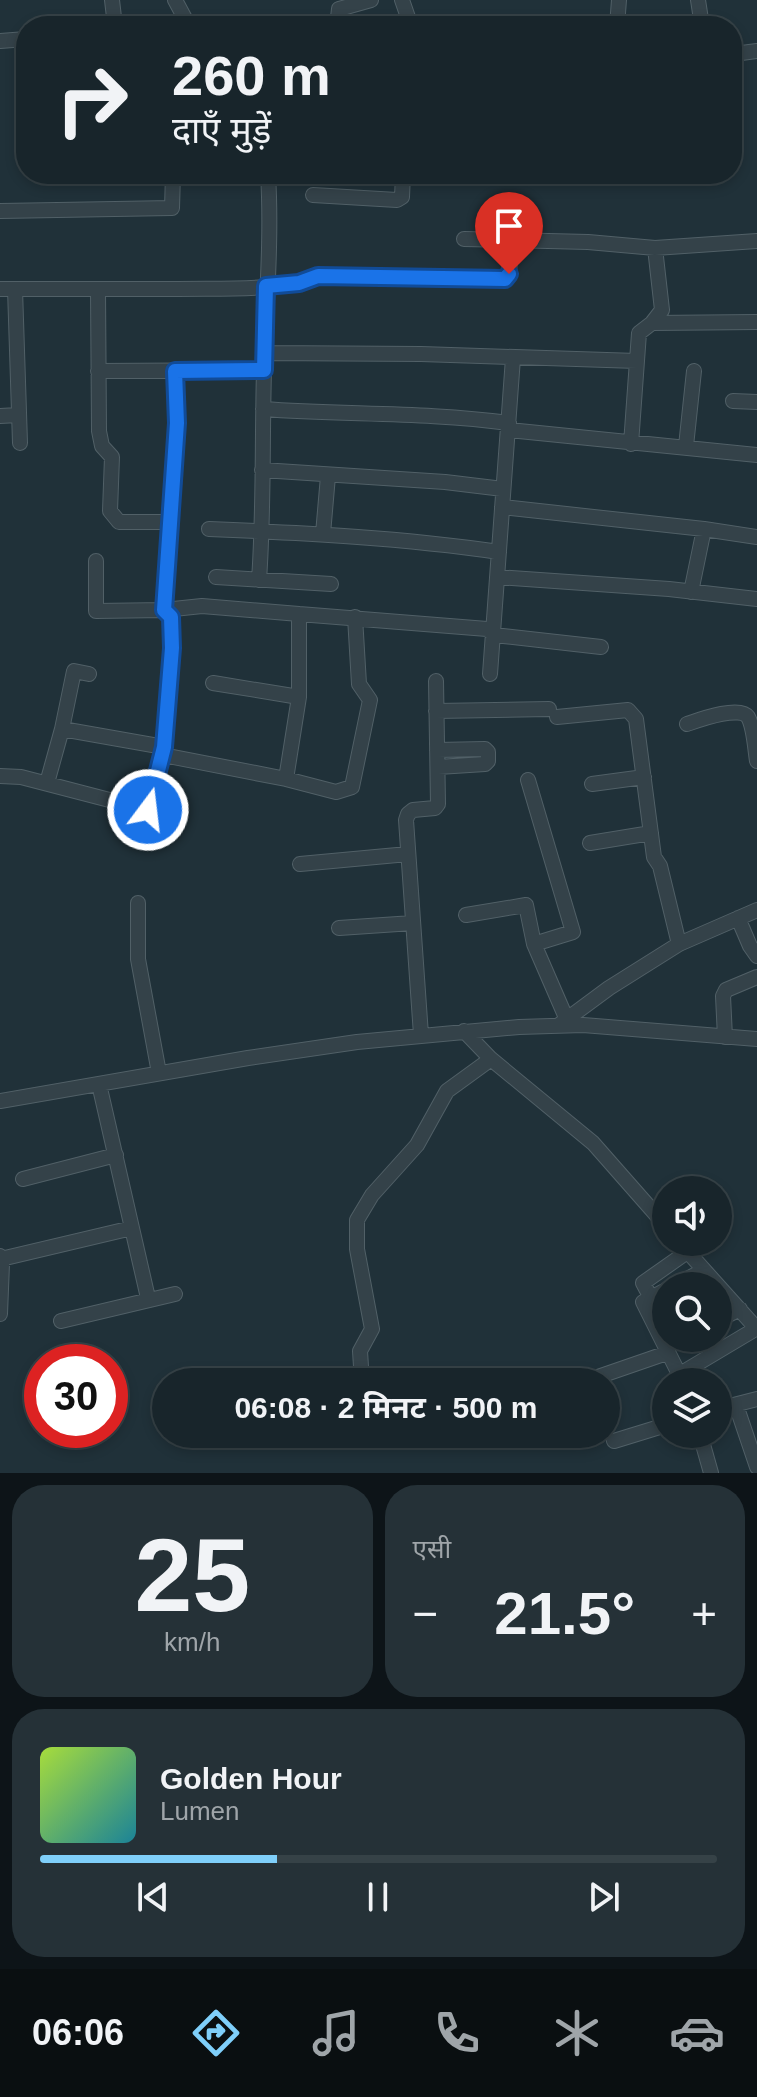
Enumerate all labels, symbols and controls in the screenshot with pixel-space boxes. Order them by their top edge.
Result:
text: 260 m [172,44,331,107]
icon: right [40,48,144,152]
text: दाएँ मुड़ें [172,110,271,151]
pin [475,192,543,274]
icon: arrive [487,204,531,248]
position arrow [106,768,190,852]
map controls [652,1176,732,1448]
button: sound [652,1176,732,1256]
button: search [652,1272,732,1352]
speed limit sign: 30 [24,1344,128,1448]
button: layers [652,1368,732,1448]
text: 06:08 · 2 मिनट · 500 m [234,1391,538,1424]
text: 25 [134,1517,250,1633]
text: एसी [413,1534,451,1564]
text: 21.5° [494,1580,635,1647]
text: − [413,1589,438,1638]
text: + [691,1589,717,1638]
text: km/h [164,1627,220,1657]
text: Golden Hour [160,1762,342,1795]
text: Lumen [160,1796,240,1826]
icon: previous [131,1875,175,1919]
icon: pause [356,1875,400,1919]
icon: next [582,1875,626,1919]
icon: directions [188,2005,244,2061]
icon: music [308,2005,364,2061]
icon: phone [429,2005,485,2061]
icon: climate [549,2005,605,2061]
icon: car [669,2005,725,2061]
text: 06:06 [32,2012,124,2053]

